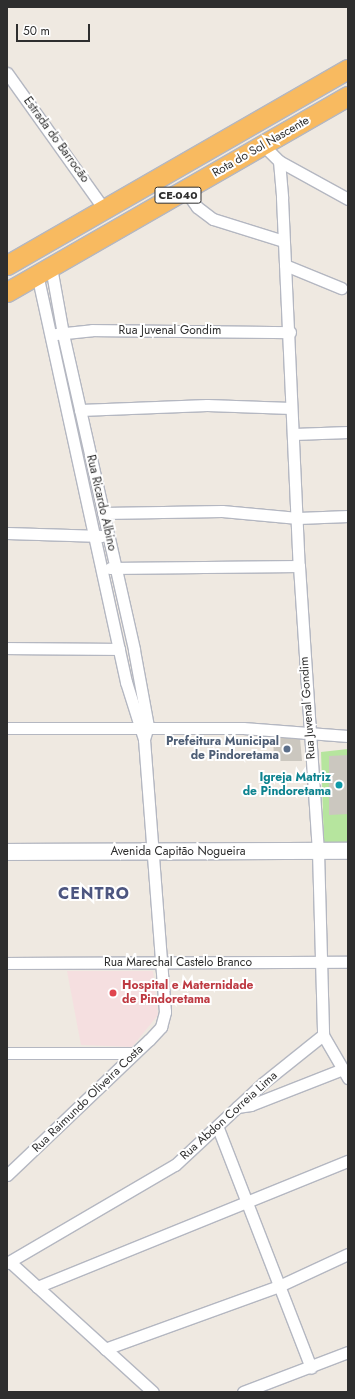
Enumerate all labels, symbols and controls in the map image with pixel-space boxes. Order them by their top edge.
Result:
scale bar [18,16,92,42]
text: 50 m [23,22,50,40]
street label: Estrada do Barrocão [20,94,92,186]
street label: Rota do Sol Nascente [210,113,312,181]
road number: CE-040 [154,186,202,204]
street label: Rua Juvenal Gondim [119,324,221,338]
street label: Rua Ricardo Albino [83,453,119,553]
street label: Rua Juvenal Gondim [297,656,319,760]
place label: Prefeitura Municipal de Pindoretama [166,735,279,763]
marker: Prefeitura Municipal de Pindoretama [282,744,292,754]
place label: Igreja Matriz de Pindoretama [243,771,331,799]
marker: Igreja Matriz de Pindoretama [334,780,344,790]
street label: Avenida Capitão Nogueira [110,845,246,859]
district label: CENTRO [58,884,130,904]
street label: Rua Marechal Castelo Branco [104,956,252,970]
place label: Hospital e Maternidade de Pindoretama [122,979,253,1007]
marker: Hospital e Maternidade de Pindoretama [107,987,119,999]
street label: Rua Raimundo Oliveira Costa [30,1042,146,1156]
street label: Rua Abdon Correia Lima [178,1069,280,1163]

